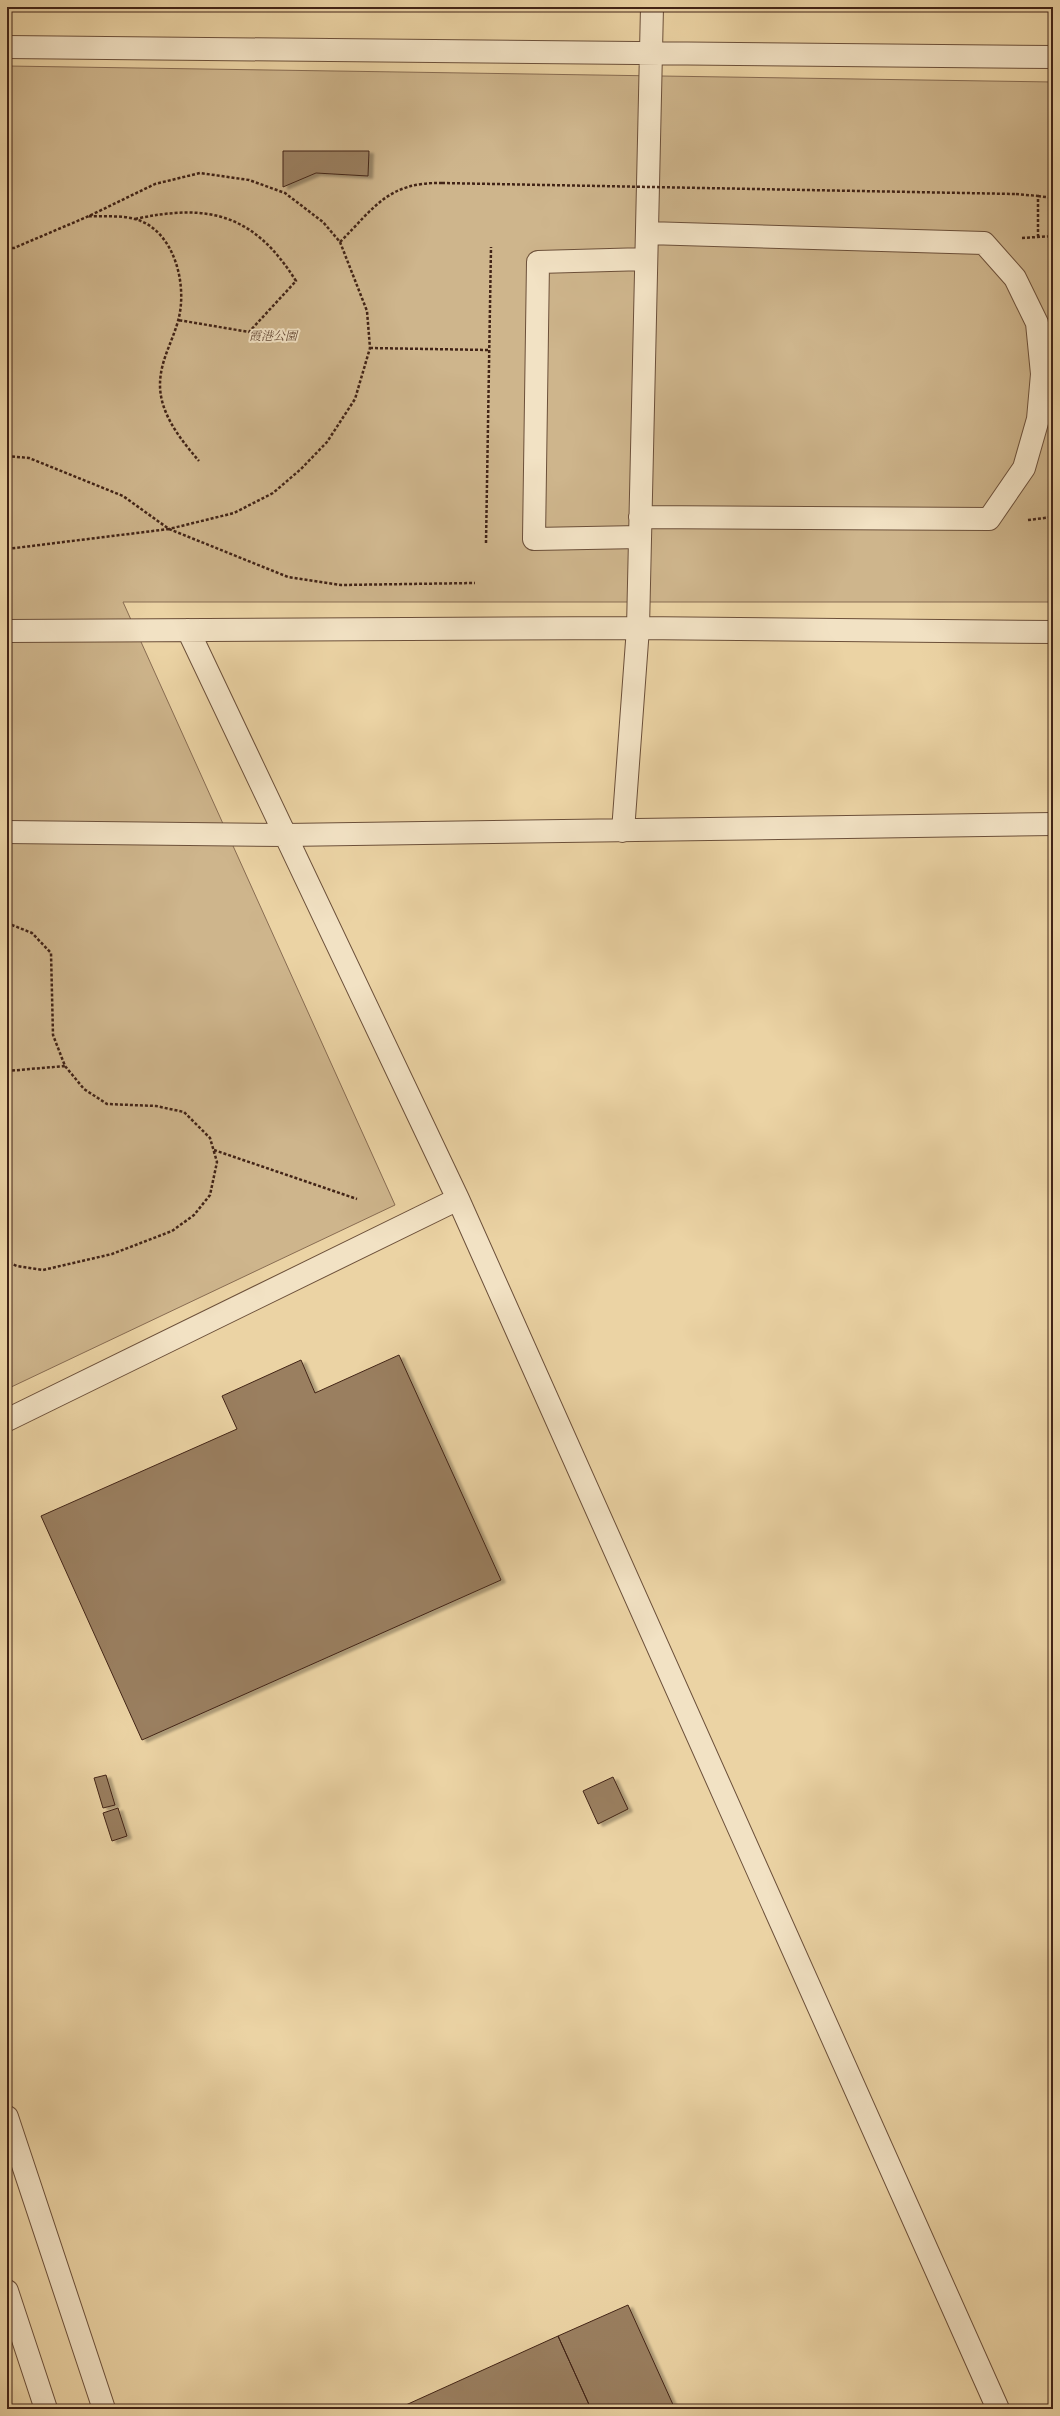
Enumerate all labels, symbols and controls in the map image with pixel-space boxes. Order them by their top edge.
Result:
park label: 霞港公園 [249,329,299,344]

